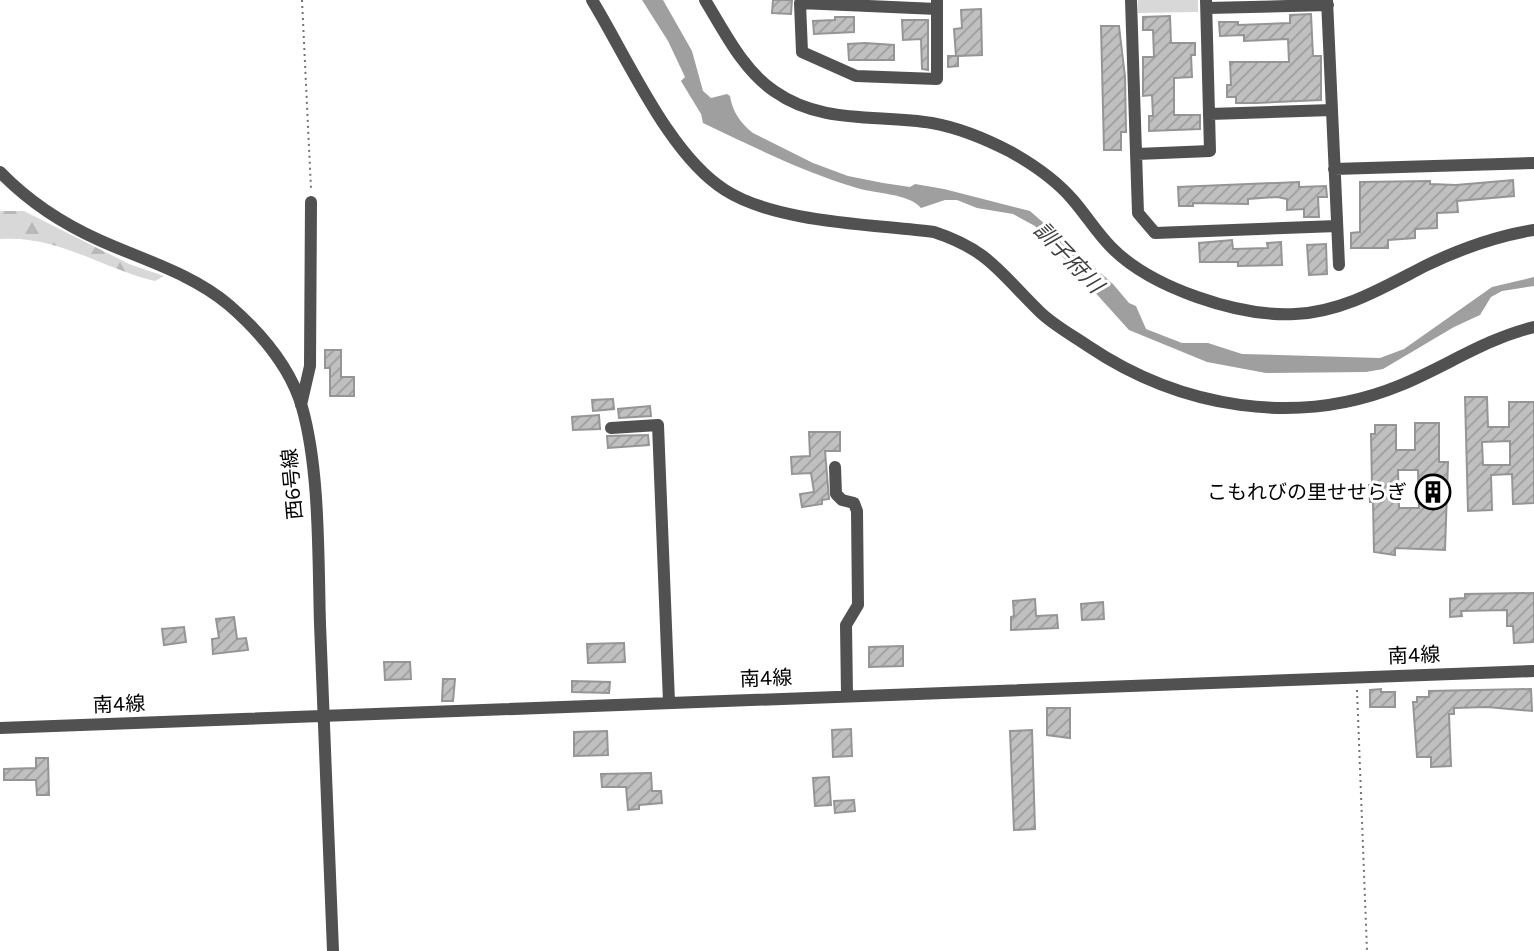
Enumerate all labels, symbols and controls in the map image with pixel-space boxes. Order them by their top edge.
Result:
water label: 訓子府川 [1028,216,1110,300]
street label: 西6号線 [277,447,307,521]
building icon: こもれびの里せせらぎ [1414,473,1452,511]
place label: こもれびの里せせらぎ [1207,480,1407,504]
street label: 南4線 [1387,642,1441,668]
street label: 南4線 [739,665,793,691]
street label: 南4線 [92,691,146,717]

